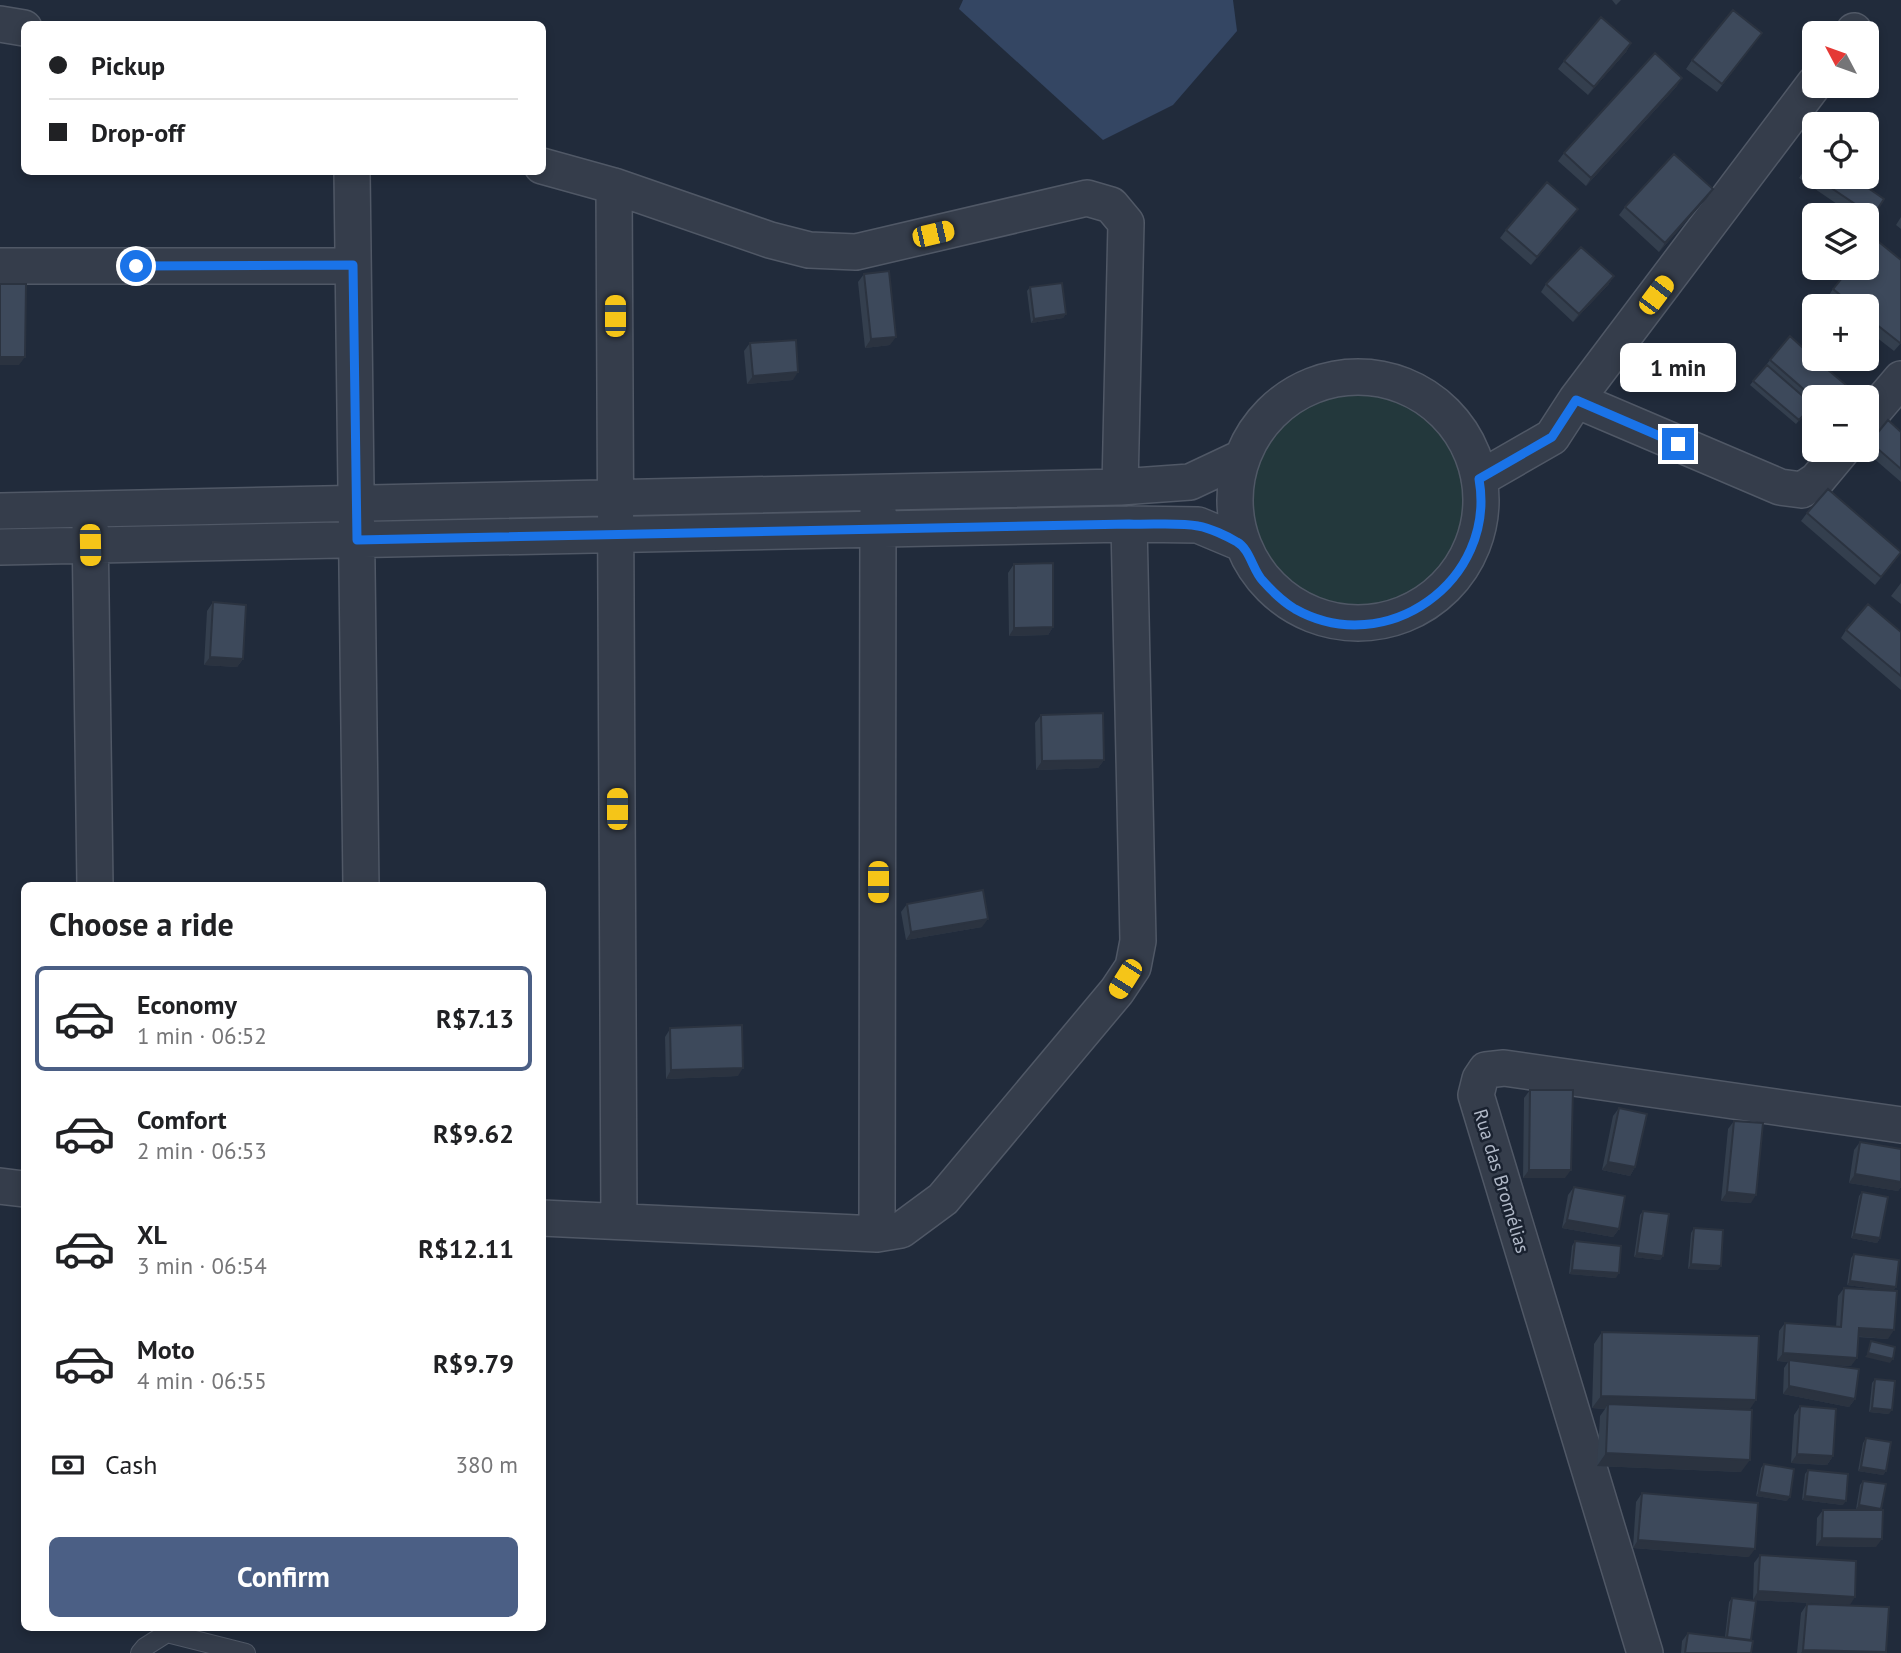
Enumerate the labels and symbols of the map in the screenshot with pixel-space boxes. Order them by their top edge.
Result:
north arrow [1802,21,1880,98]
car [911,219,956,249]
route start [120,250,152,282]
car [1635,272,1678,318]
car [605,295,626,337]
callout: 1 min [1620,342,1736,392]
route end [1662,428,1694,460]
car [80,524,101,566]
car [607,788,628,830]
car [868,861,889,903]
car [1105,956,1146,1002]
street label: Rua das Bromélias [1469,1106,1535,1256]

